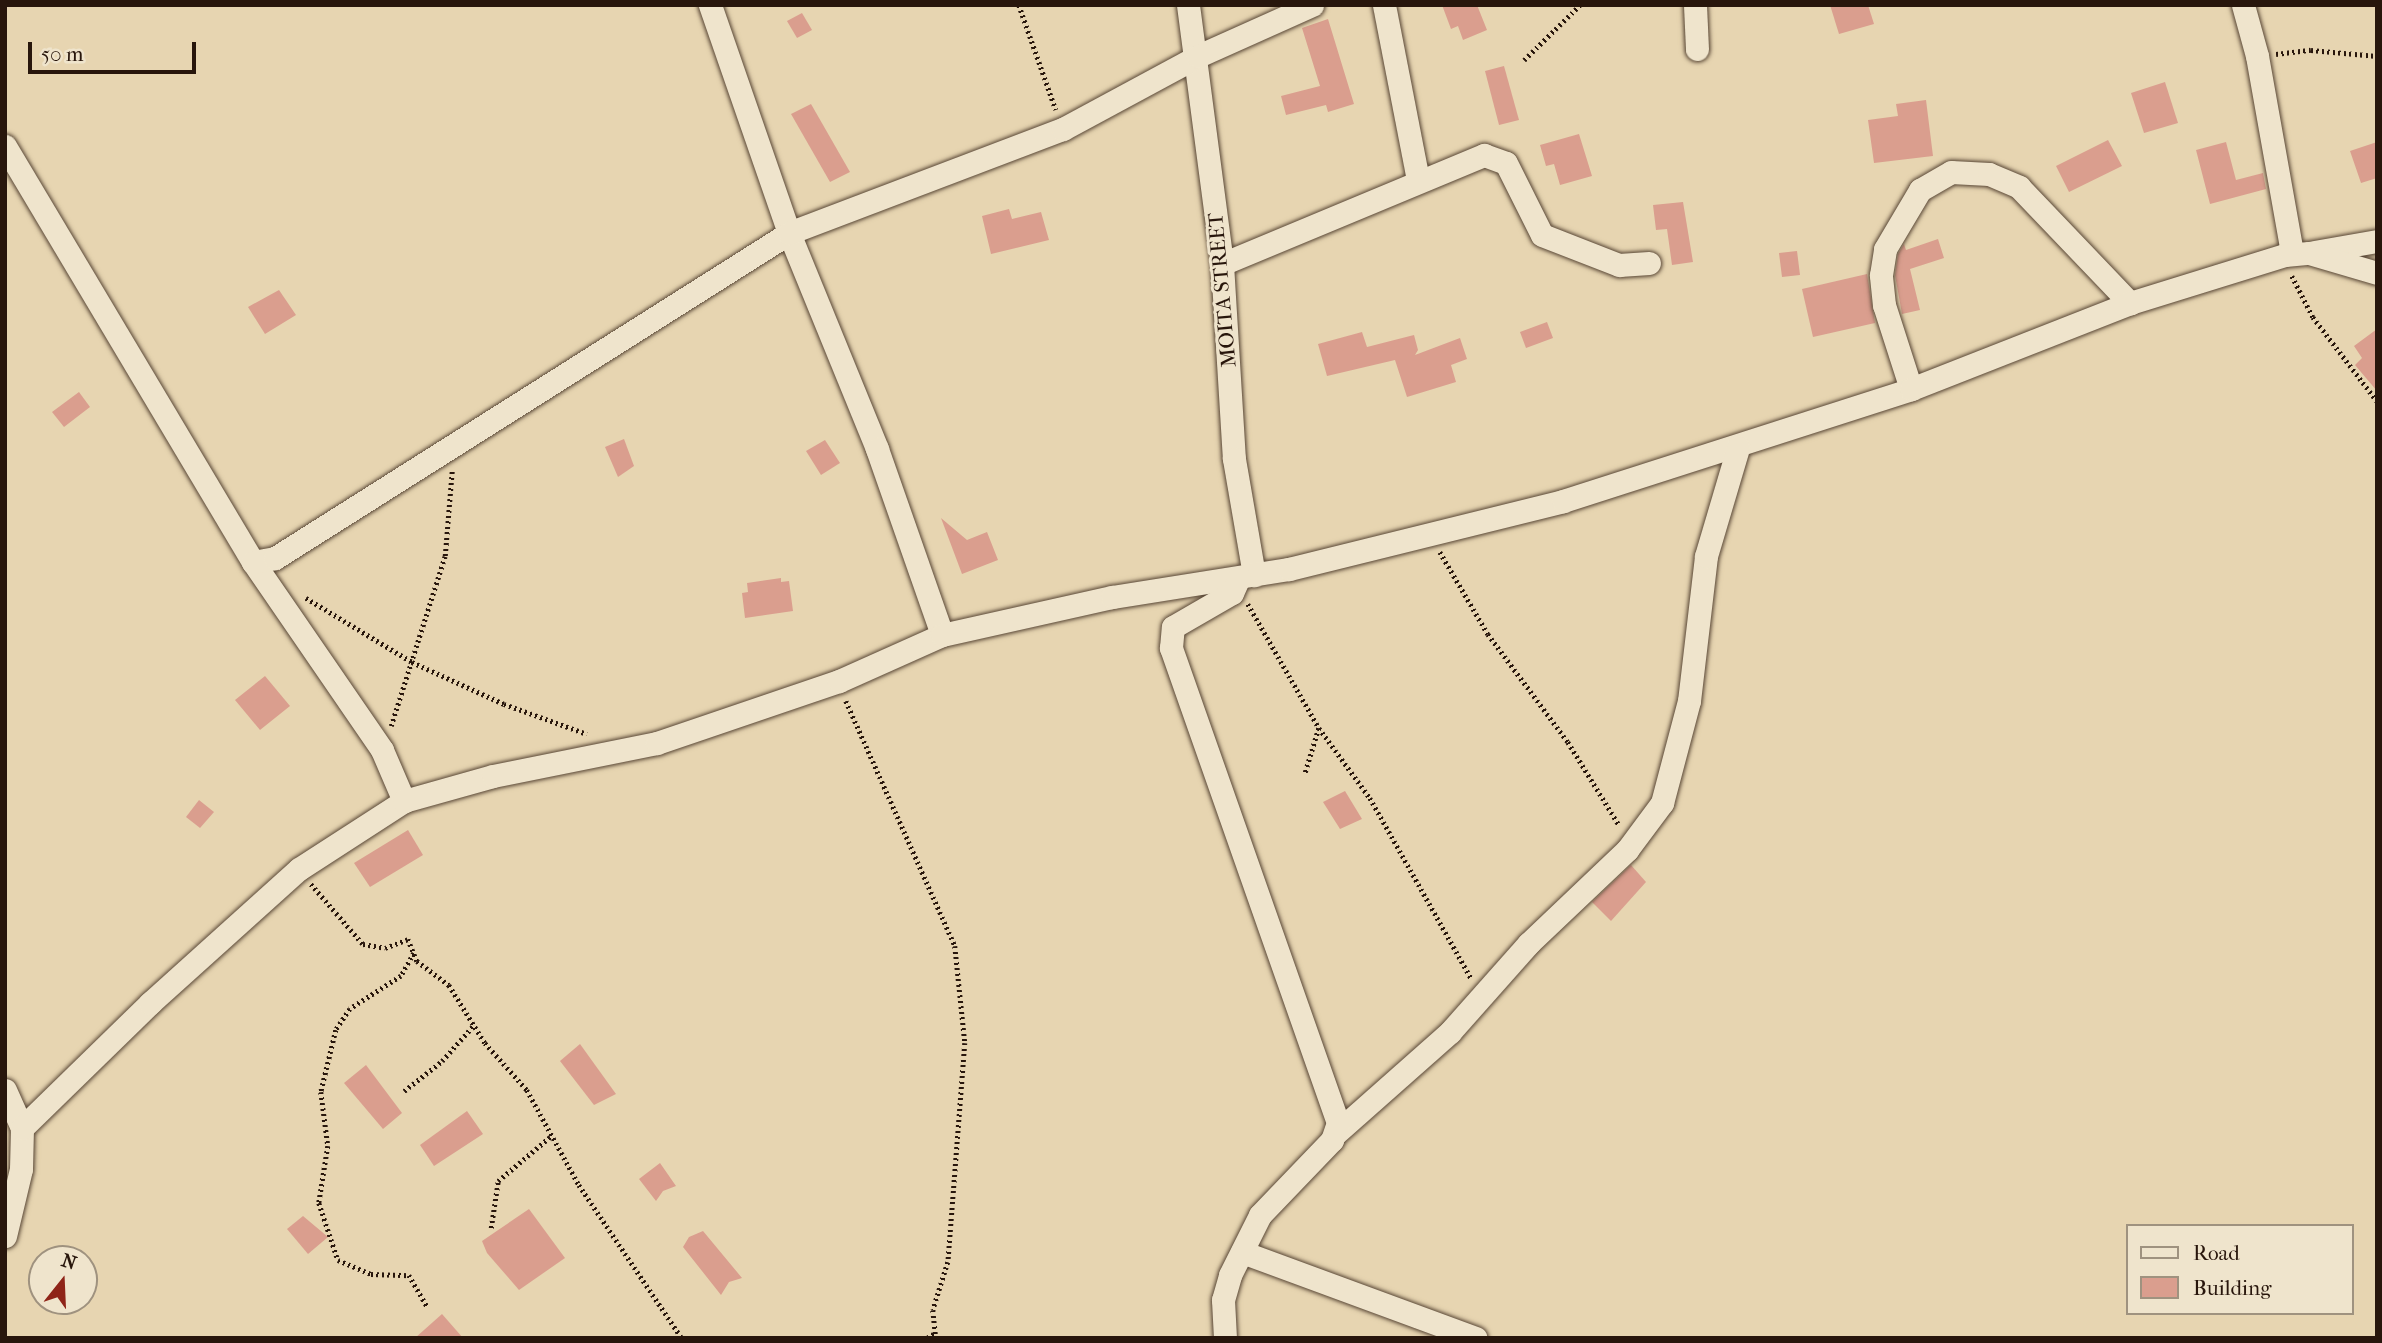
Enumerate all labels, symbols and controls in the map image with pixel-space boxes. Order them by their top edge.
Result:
scale bar [32,28,200,72]
text: 50 m [41,42,84,66]
street label: MOITA STREET [1203,212,1241,368]
legend [2126,1224,2354,1315]
text: Road [2193,1241,2240,1265]
north arrow [28,1245,98,1315]
text: N [59,1249,79,1275]
text: Building [2193,1276,2271,1300]

